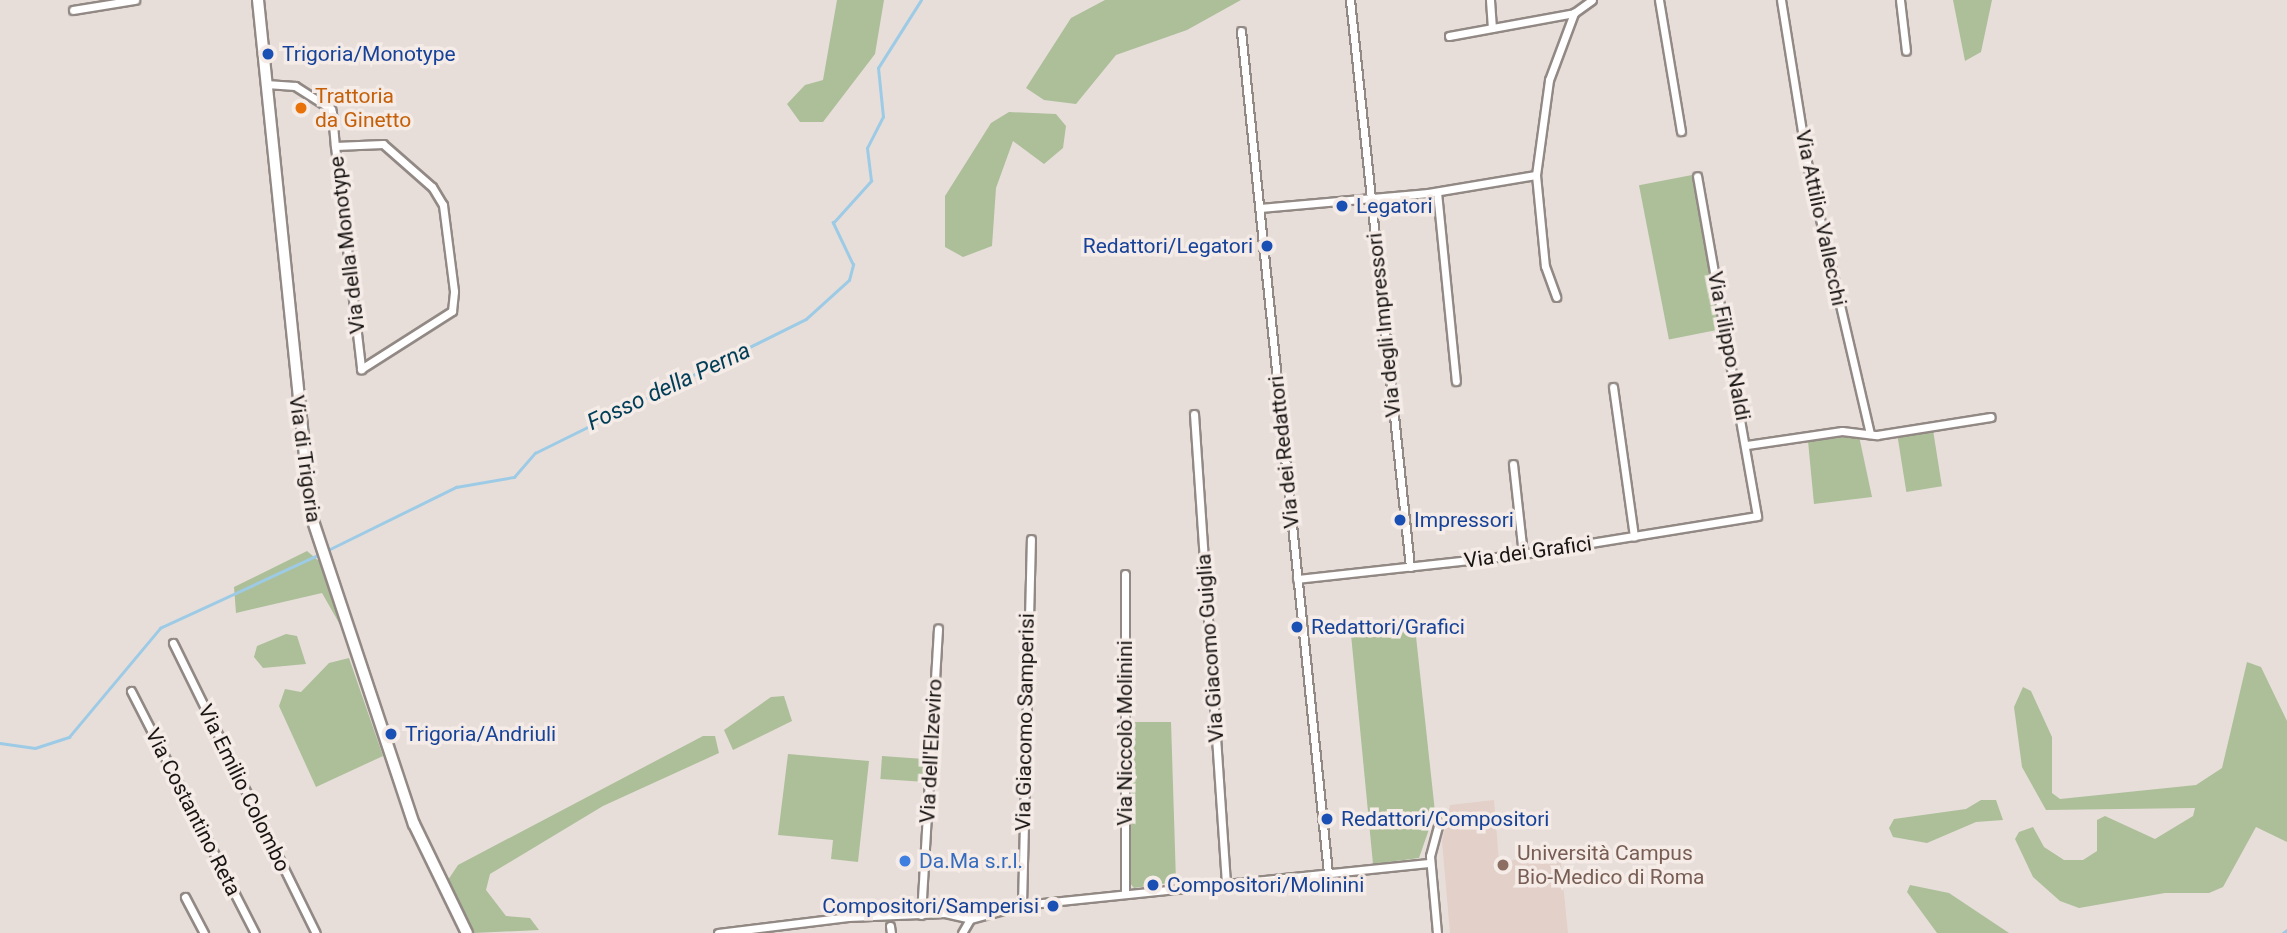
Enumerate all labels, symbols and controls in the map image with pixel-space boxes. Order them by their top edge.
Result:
place label: Trigoria/Monotype [282,41,456,67]
marker: Trigoria/Monotype [260,46,276,62]
place label: Trattoria da Ginetto [315,83,411,133]
marker: Trattoria da Ginetto [293,100,309,116]
street label: Via Attilio Vallecchi [1790,128,1852,308]
street label: Via della Monotype [324,155,370,335]
place label: Legatori [1356,193,1433,219]
marker: Legatori [1334,198,1350,214]
street label: Via degli Impressori [1362,232,1406,418]
place label: Redattori/Legatori [1083,233,1253,259]
marker: Redattori/Legatori [1259,238,1275,254]
street label: Via Filippo Naldi [1702,269,1756,423]
water label: Fosso della Perna [583,337,755,437]
street label: Via dei Redattori [1263,374,1305,530]
street label: Via di Trigoria [284,394,326,524]
place label: Impressori [1414,507,1514,533]
marker: Impressori [1392,512,1408,528]
street label: Via dei Grafici [1463,531,1593,573]
street label: Via Giacomo Guiglia [1191,553,1229,743]
street label: Via Giacomo Samperisi [1011,613,1039,831]
place label: Redattori/Grafici [1311,614,1465,640]
marker: Redattori/Grafici [1289,619,1305,635]
street label: Via Niccolò Molinini [1112,640,1138,826]
street label: Via dell'Elzeviro [915,678,947,824]
street label: Via Emilio Colombo [193,700,295,876]
place label: Trigoria/Andriuli [405,721,556,747]
street label: Via Costantino Reta [140,724,246,900]
marker: Trigoria/Andriuli [383,726,399,742]
place label: Redattori/Compositori [1341,806,1549,832]
marker: Redattori/Compositori [1319,811,1335,827]
place label: Università Campus Bio-Medico di Roma [1517,840,1704,890]
place label: Da.Ma s.r.l. [919,848,1023,874]
marker: Da.Ma s.r.l. [897,853,913,869]
marker: Università Campus Bio-Medico di Roma [1495,857,1511,873]
place label: Compositori/Molinini [1167,872,1364,898]
marker: Compositori/Molinini [1145,877,1161,893]
place label: Compositori/Samperisi [822,893,1039,919]
marker: Compositori/Samperisi [1045,898,1061,914]

